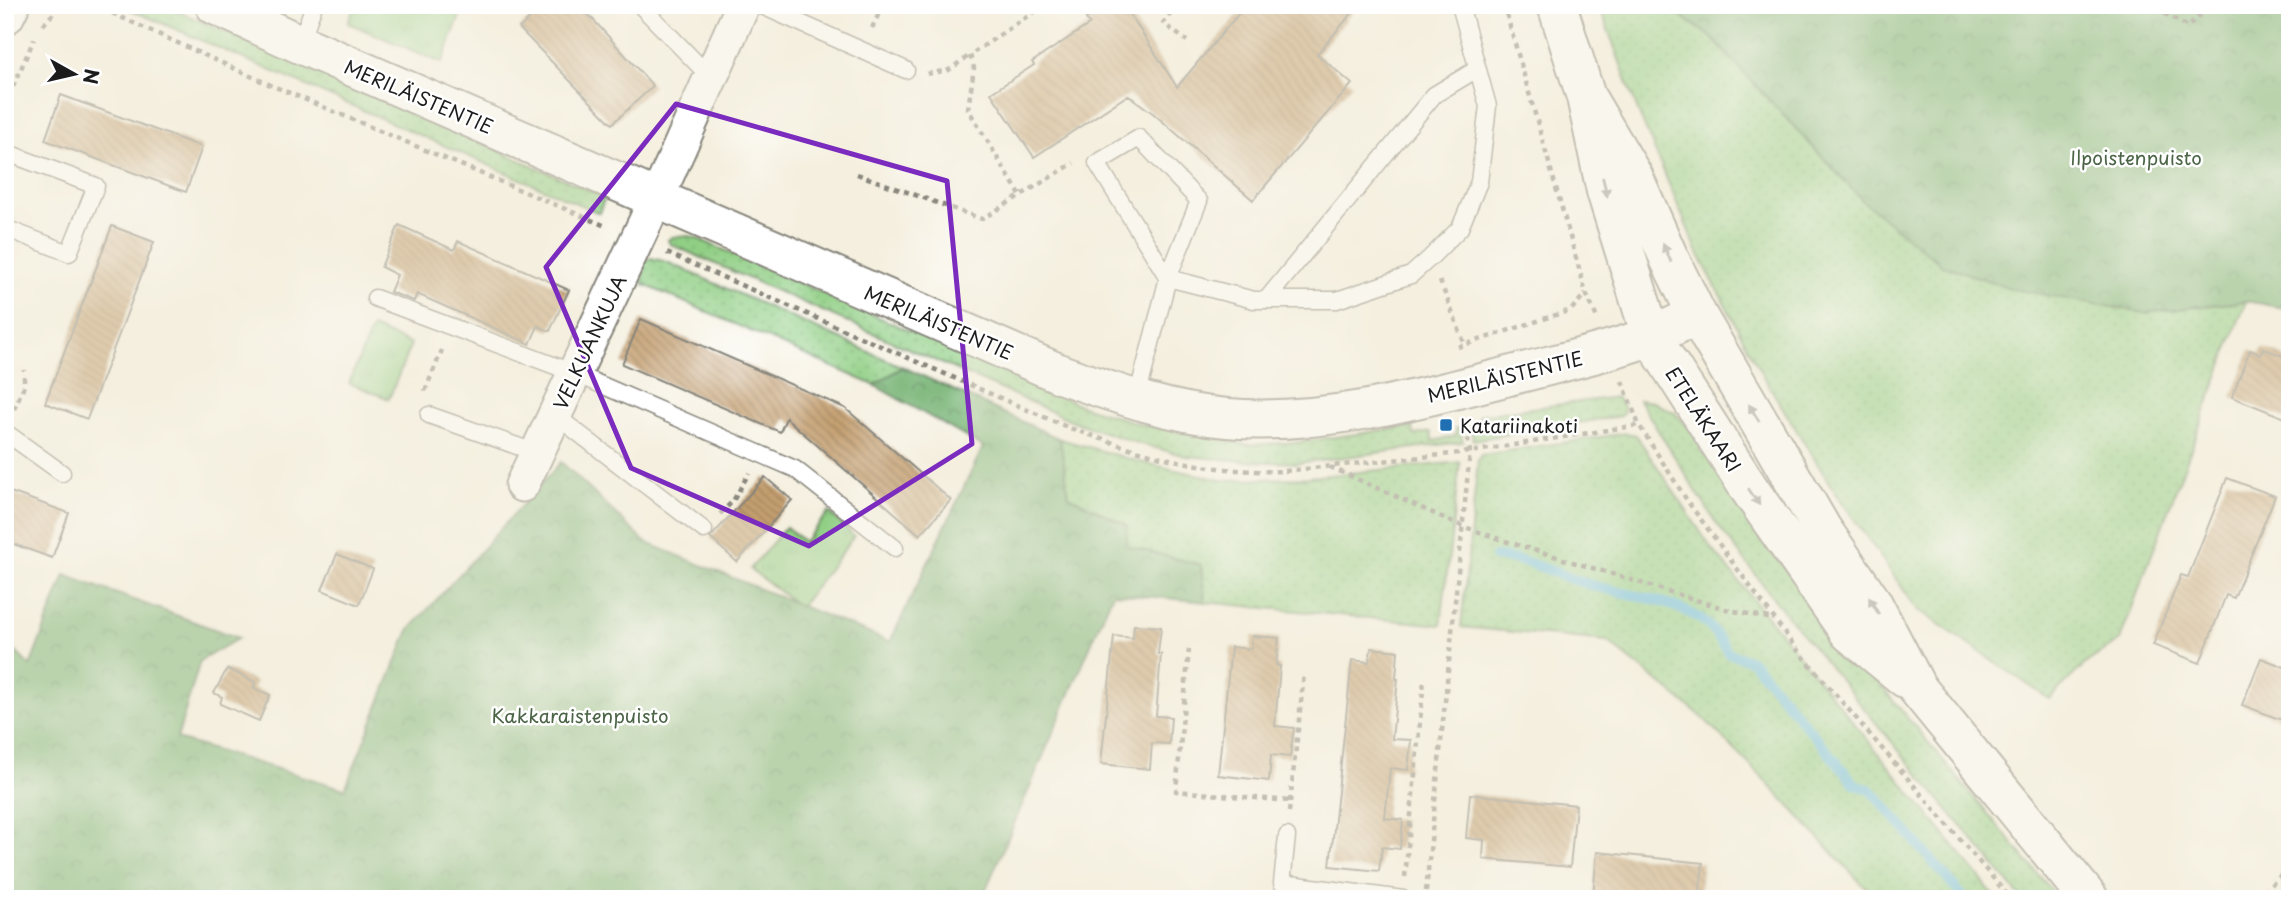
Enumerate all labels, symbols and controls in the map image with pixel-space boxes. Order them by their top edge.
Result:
north arrow [38,38,108,108]
street label: MERILÄISTENTIE [340,52,498,140]
text: N [77,67,107,86]
park label: Ilpoistenpuisto [2070,143,2202,171]
one-way arrow [1600,176,1611,198]
one-way arrow [1661,243,1673,263]
street label: VELKUANKUJA [545,270,633,414]
street label: MERILÄISTENTIE [860,278,1018,366]
street label: MERILÄISTENTIE [1424,343,1586,409]
street label: ETELÄKAARI [1659,361,1749,477]
one-way arrow [1747,404,1760,423]
place label: Katariinakoti [1460,411,1578,439]
marker: Katariinakoti [1438,417,1454,433]
one-way arrow [1747,487,1760,506]
one-way arrow [1867,597,1880,616]
park label: Kakkaraistenpuisto [492,701,668,729]

